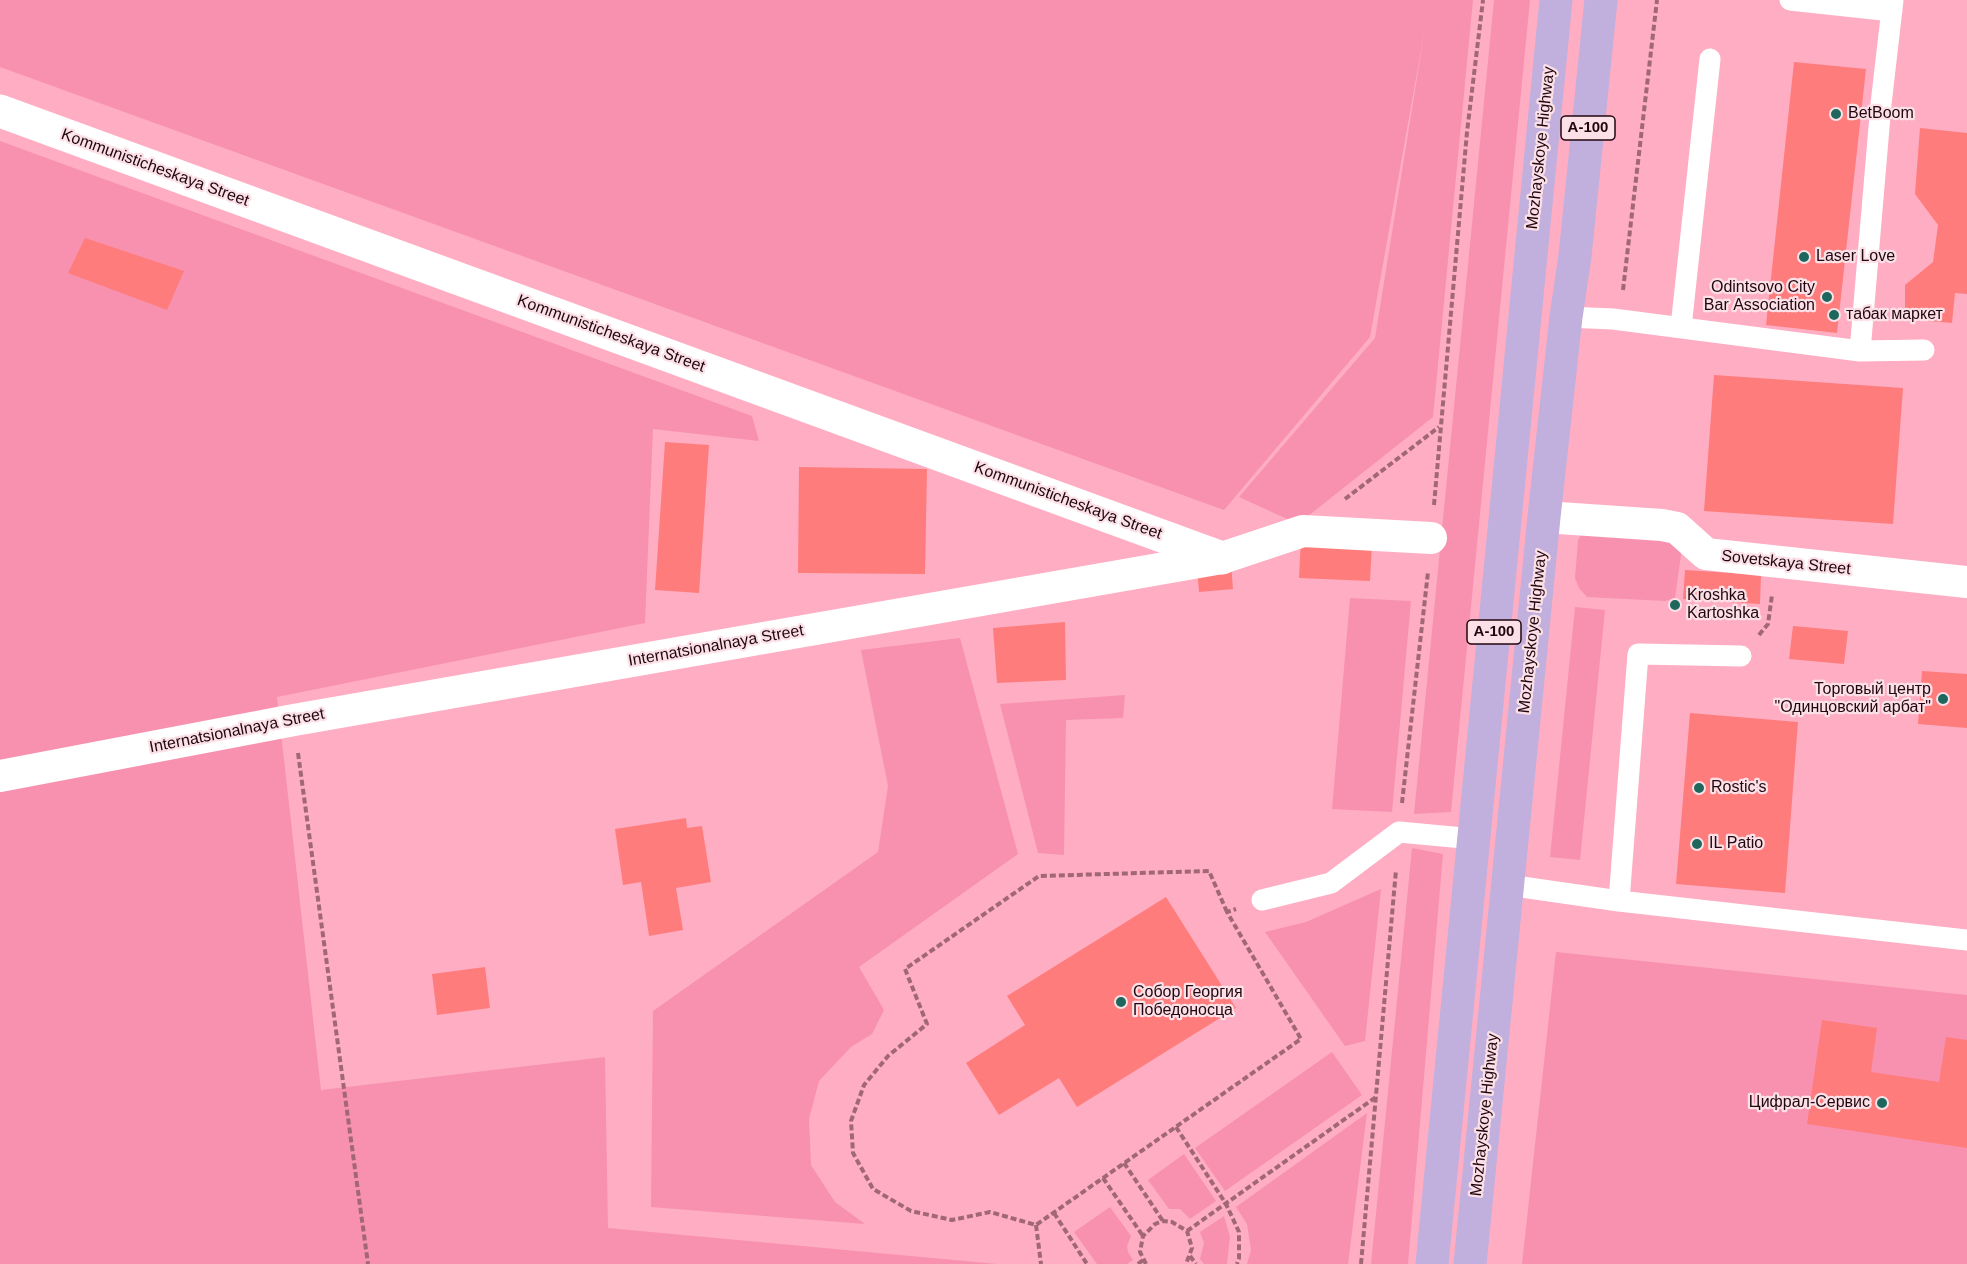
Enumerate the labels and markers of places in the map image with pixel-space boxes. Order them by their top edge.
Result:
place label: BetBoom [1848,104,1914,124]
marker: BetBoom [1829,107,1843,121]
place label: Laser Love [1816,247,1895,267]
marker: Laser Love [1797,250,1811,264]
place label: Odintsovo City Bar Association [1704,278,1815,316]
marker: Odintsovo City Bar Association [1820,290,1834,304]
place label: табак маркет [1846,305,1943,325]
marker: табак маркет [1827,308,1841,322]
place label: Kroshka Kartoshka [1687,586,1759,624]
marker: Kroshka Kartoshka [1668,598,1682,612]
place label: Торговый центр "Одинцовский арбат" [1774,680,1931,718]
marker: Торговый центр "Одинцовский арбат" [1936,692,1950,706]
place label: Rostic's [1711,778,1767,798]
marker: Rostic's [1692,781,1706,795]
place label: IL Patio [1709,834,1763,854]
marker: IL Patio [1690,837,1704,851]
place label: Собор Георгия Победоносца [1133,983,1243,1021]
marker: Собор Георгия Победоносца [1114,995,1128,1009]
place label: Цифрал-Сервис [1749,1093,1870,1113]
marker: Цифрал-Сервис [1875,1096,1889,1110]

